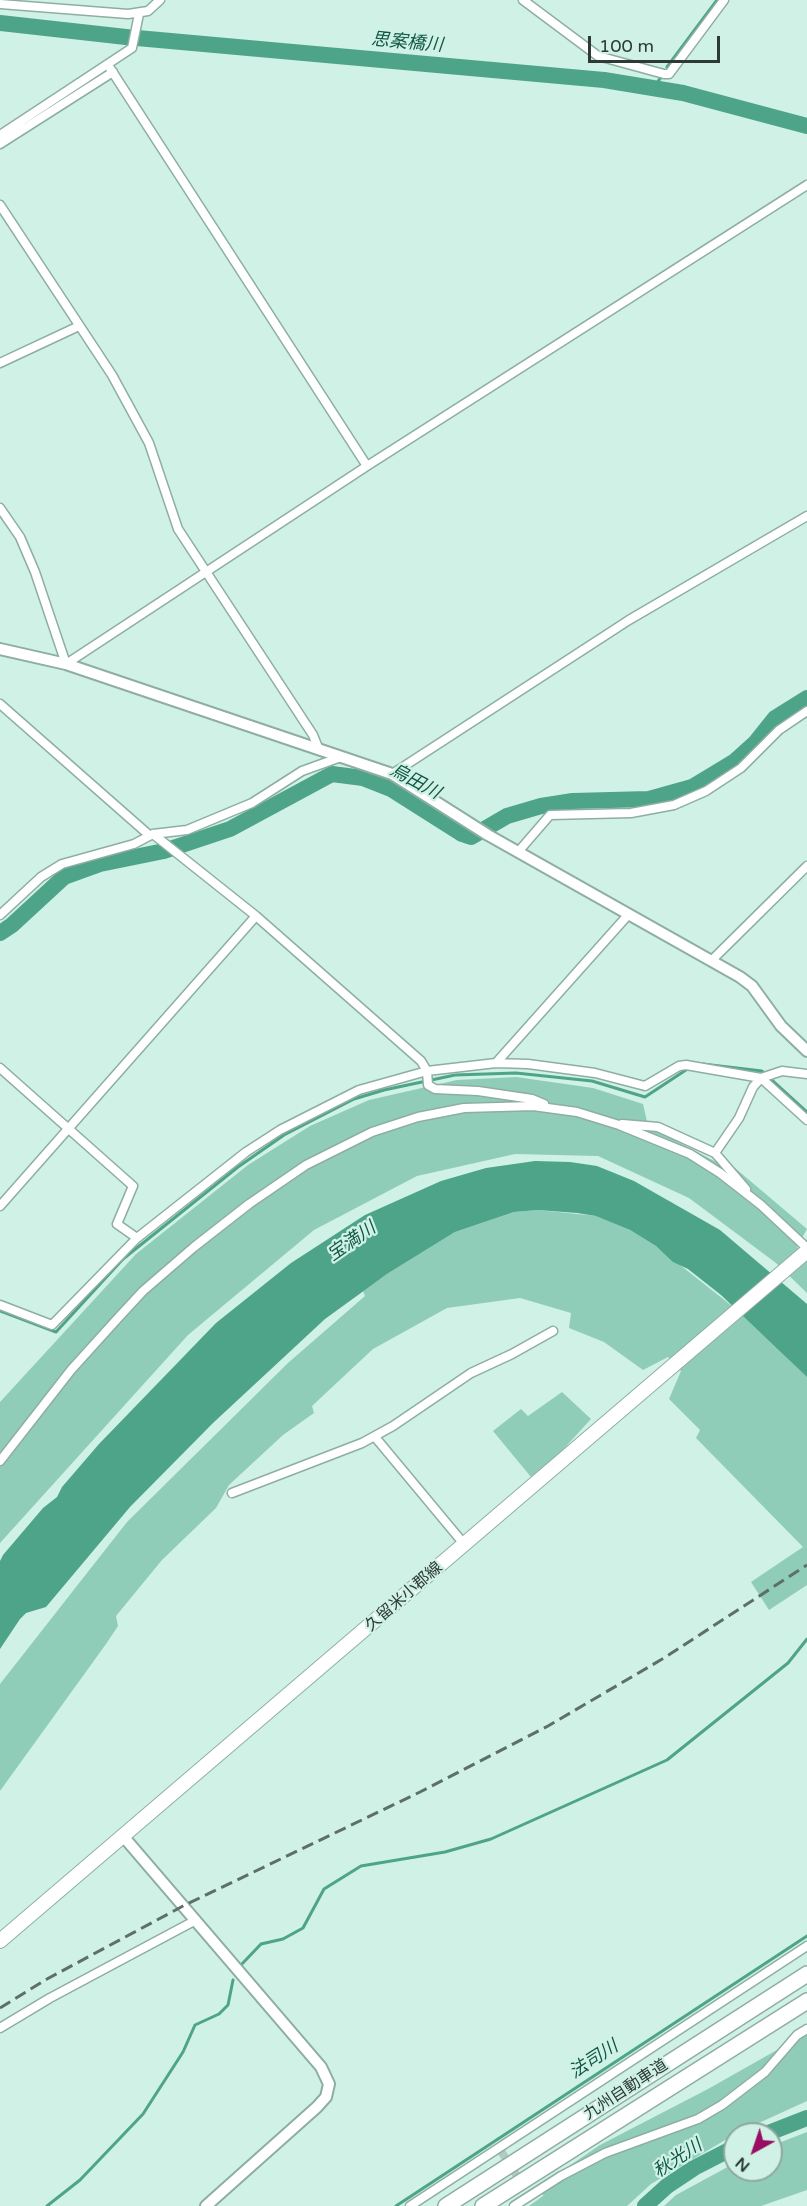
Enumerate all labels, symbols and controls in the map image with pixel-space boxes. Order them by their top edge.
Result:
scale bar [591,24,723,62]
water label: 思案橋川 [370,29,444,57]
text: 100 m [599,35,654,57]
water label: 烏田川 [386,760,444,804]
water label: 宝満川 [324,1218,380,1266]
street label: 久留米小郡線 [361,1558,447,1636]
water label: 法司川 [565,2036,623,2084]
street label: 九州自動車道 [581,2056,671,2124]
north arrow [723,2122,783,2182]
water label: 秋光川 [649,2135,707,2183]
text: N [731,2152,754,2176]

